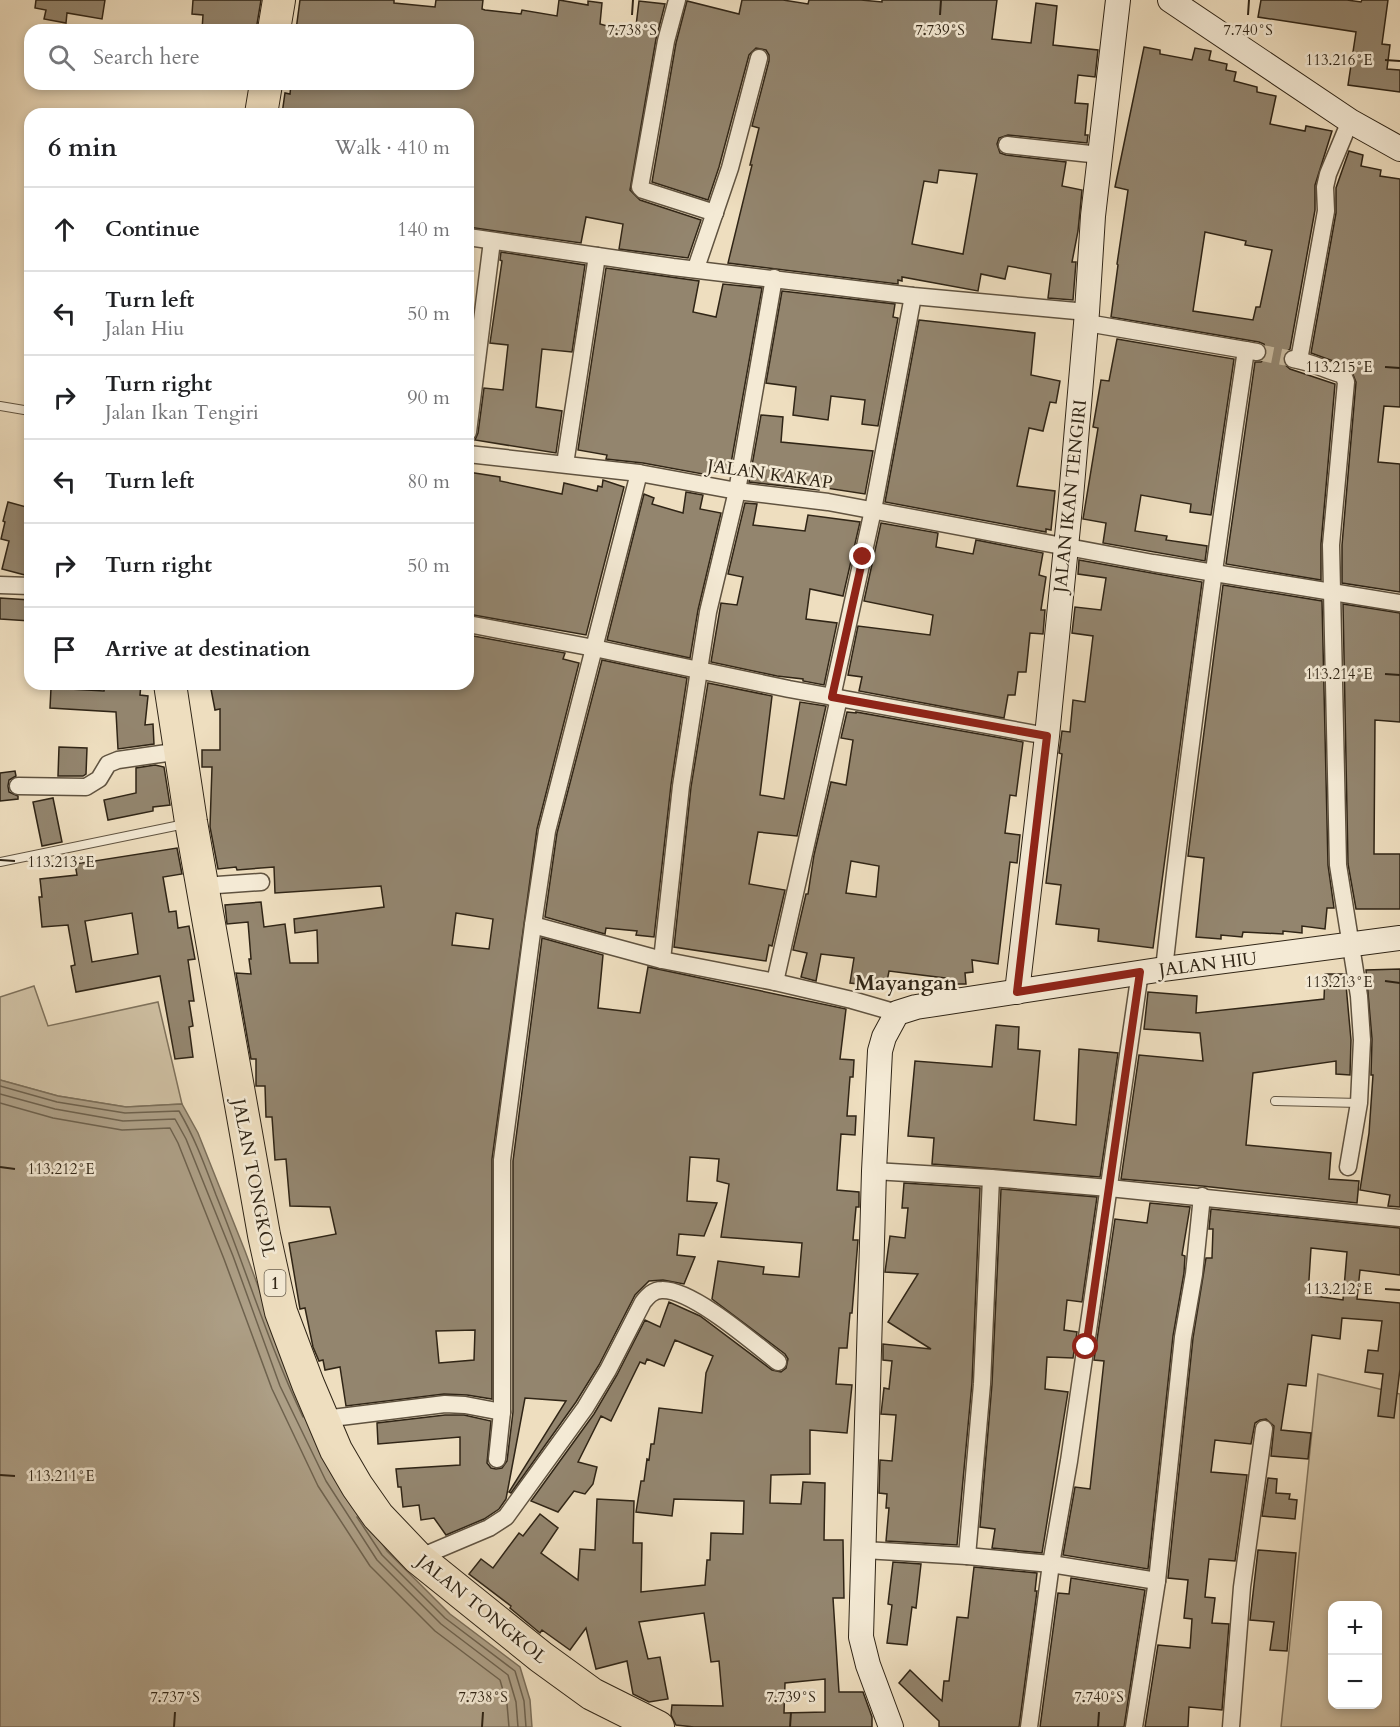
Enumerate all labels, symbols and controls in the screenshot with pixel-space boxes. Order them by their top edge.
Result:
text: 7.738°S [607,20,657,40]
text: 7.739°S [915,20,965,40]
text: 7.740°S [1223,20,1273,40]
search box [24,24,474,90]
icon: search [45,41,78,74]
text: Search here [93,42,200,72]
text: 113.216°E [1306,50,1372,70]
text: 6 min [48,130,117,165]
text: Walk · 410 m [335,134,450,161]
icon: ahead [48,213,81,246]
text: Continue [105,214,200,244]
text: 140 m [397,216,450,243]
text: Turn left [105,285,194,315]
icon: left [48,297,81,330]
text: 50 m [407,300,450,327]
text: Jalan Hiu [105,315,184,342]
text: 113.215°E [1306,357,1372,377]
text: Turn right [105,369,212,399]
icon: right [48,381,81,414]
text: 90 m [407,384,450,411]
street label: JALAN IKAN TENGIRI [1048,398,1093,597]
text: Jalan Ikan Tengiri [105,399,259,426]
street label: JALAN KAKAP [703,453,834,496]
icon: left [48,465,81,498]
text: Turn left [105,466,194,496]
text: 80 m [407,468,450,495]
route end [849,543,875,569]
icon: right [48,549,81,582]
text: Turn right [105,550,212,580]
text: 50 m [407,552,450,579]
icon: arrive [48,633,81,666]
text: Arrive at destination [105,634,310,664]
text: 113.214°E [1306,664,1372,684]
text: 113.213°E [28,852,94,872]
street label: JALAN HIU [1155,946,1259,983]
district label: Mayangan [855,969,958,998]
text: 113.213°E [1306,972,1372,992]
street label: JALAN TONGKOL [225,1094,281,1260]
text: 113.212°E [28,1159,94,1179]
road number: 1 [264,1270,286,1296]
text: 113.212°E [1306,1279,1372,1299]
route start [1072,1333,1098,1359]
text: 113.211°E [28,1466,94,1486]
street label: JALAN TONGKOL [409,1547,552,1670]
map controls [1328,1601,1382,1709]
button: + [1328,1601,1382,1655]
button: − [1328,1655,1382,1709]
text: 7.737°S [150,1687,200,1707]
text: 7.738°S [458,1687,508,1707]
text: 7.739°S [766,1687,816,1707]
text: 7.740°S [1074,1687,1124,1707]

